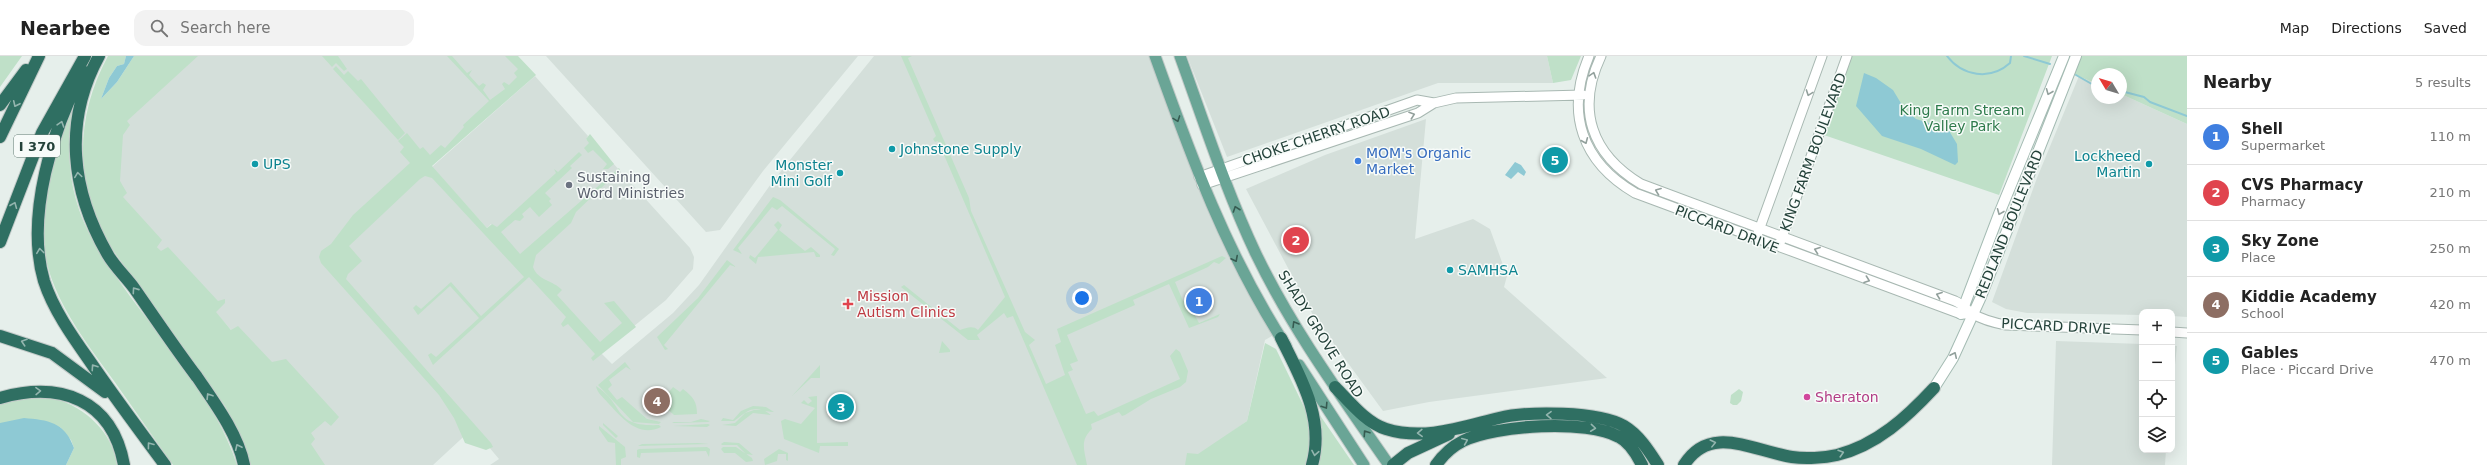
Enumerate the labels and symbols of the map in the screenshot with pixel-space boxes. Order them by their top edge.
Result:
north arrow [2091,68,2127,104]
street label: KING FARM BOULEVARD [1777,70,1849,234]
one-way arrow [1588,72,1597,79]
one-way arrow [1805,89,1813,96]
one-way arrow [2046,89,2054,96]
one-way arrow [13,99,21,107]
park label: King Farm Stream Valley Park [1900,102,2024,134]
street label: CHOKE CHERRY ROAD [1240,103,1392,169]
one-way arrow [1408,111,1415,120]
one-way arrow [1173,115,1181,122]
one-way arrow [56,121,65,128]
road number: I 370 [14,135,60,157]
one-way arrow [1580,137,1588,145]
place label: Johnstone Supply [899,141,1021,157]
marker: Johnstone Supply [887,144,897,154]
place label: MOM's Organic Market [1366,145,1471,177]
pin: 5 [1542,145,1568,175]
street label: REDLAND BOULEVARD [1972,147,2046,301]
place label: Lockheed Martin [2074,148,2141,180]
place label: UPS [263,156,291,172]
marker: MOM's Organic Market [1353,156,1363,166]
place label: Monster Mini Golf [771,157,833,189]
marker: UPS [250,159,260,169]
marker: Lockheed Martin [2144,159,2154,169]
marker: Monster Mini Golf [835,168,845,178]
place label: Sustaining Word Ministries [577,169,685,201]
one-way arrow [74,172,83,178]
marker: Sustaining Word Ministries [564,180,574,190]
one-way arrow [1654,187,1661,195]
one-way arrow [9,202,17,209]
street label: PICCARD DRIVE [1673,202,1781,256]
one-way arrow [1232,205,1241,212]
one-way arrow [1996,209,2004,216]
pin: 2 [1283,225,1309,255]
one-way arrow [1814,247,1821,255]
one-way arrow [36,248,45,254]
one-way arrow [1230,255,1238,262]
place label: SAMHSA [1458,262,1518,278]
marker: SAMHSA [1445,265,1455,275]
street label: SHADY GROVE ROAD [1275,267,1367,401]
one-way arrow [1864,276,1871,284]
pin: 1 [1186,286,1212,316]
one-way arrow [132,287,140,294]
place label: Mission Autism Clinics [857,288,956,320]
your location [1072,288,1092,308]
one-way arrow [1936,291,1943,300]
marker: Mission Autism Clinics [842,298,854,310]
street label: PICCARD DRIVE [2001,315,2111,337]
one-way arrow [1293,321,1300,328]
one-way arrow [21,338,28,347]
one-way arrow [1949,351,1957,359]
one-way arrow [91,364,99,371]
pin: 4 [644,386,670,416]
one-way arrow [35,387,41,395]
place label: Sheraton [1815,389,1879,405]
pin: 3 [828,392,854,422]
marker: Sheraton [1802,392,1812,402]
one-way arrow [207,393,214,400]
one-way arrow [1320,401,1327,408]
one-way arrow [1546,411,1552,419]
one-way arrow [1590,424,1596,433]
one-way arrow [1417,429,1423,437]
one-way arrow [1363,430,1371,437]
one-way arrow [1462,437,1469,445]
one-way arrow [1710,439,1717,447]
one-way arrow [148,442,155,449]
one-way arrow [234,444,242,451]
one-way arrow [1837,449,1844,458]
one-way arrow [1311,450,1320,457]

